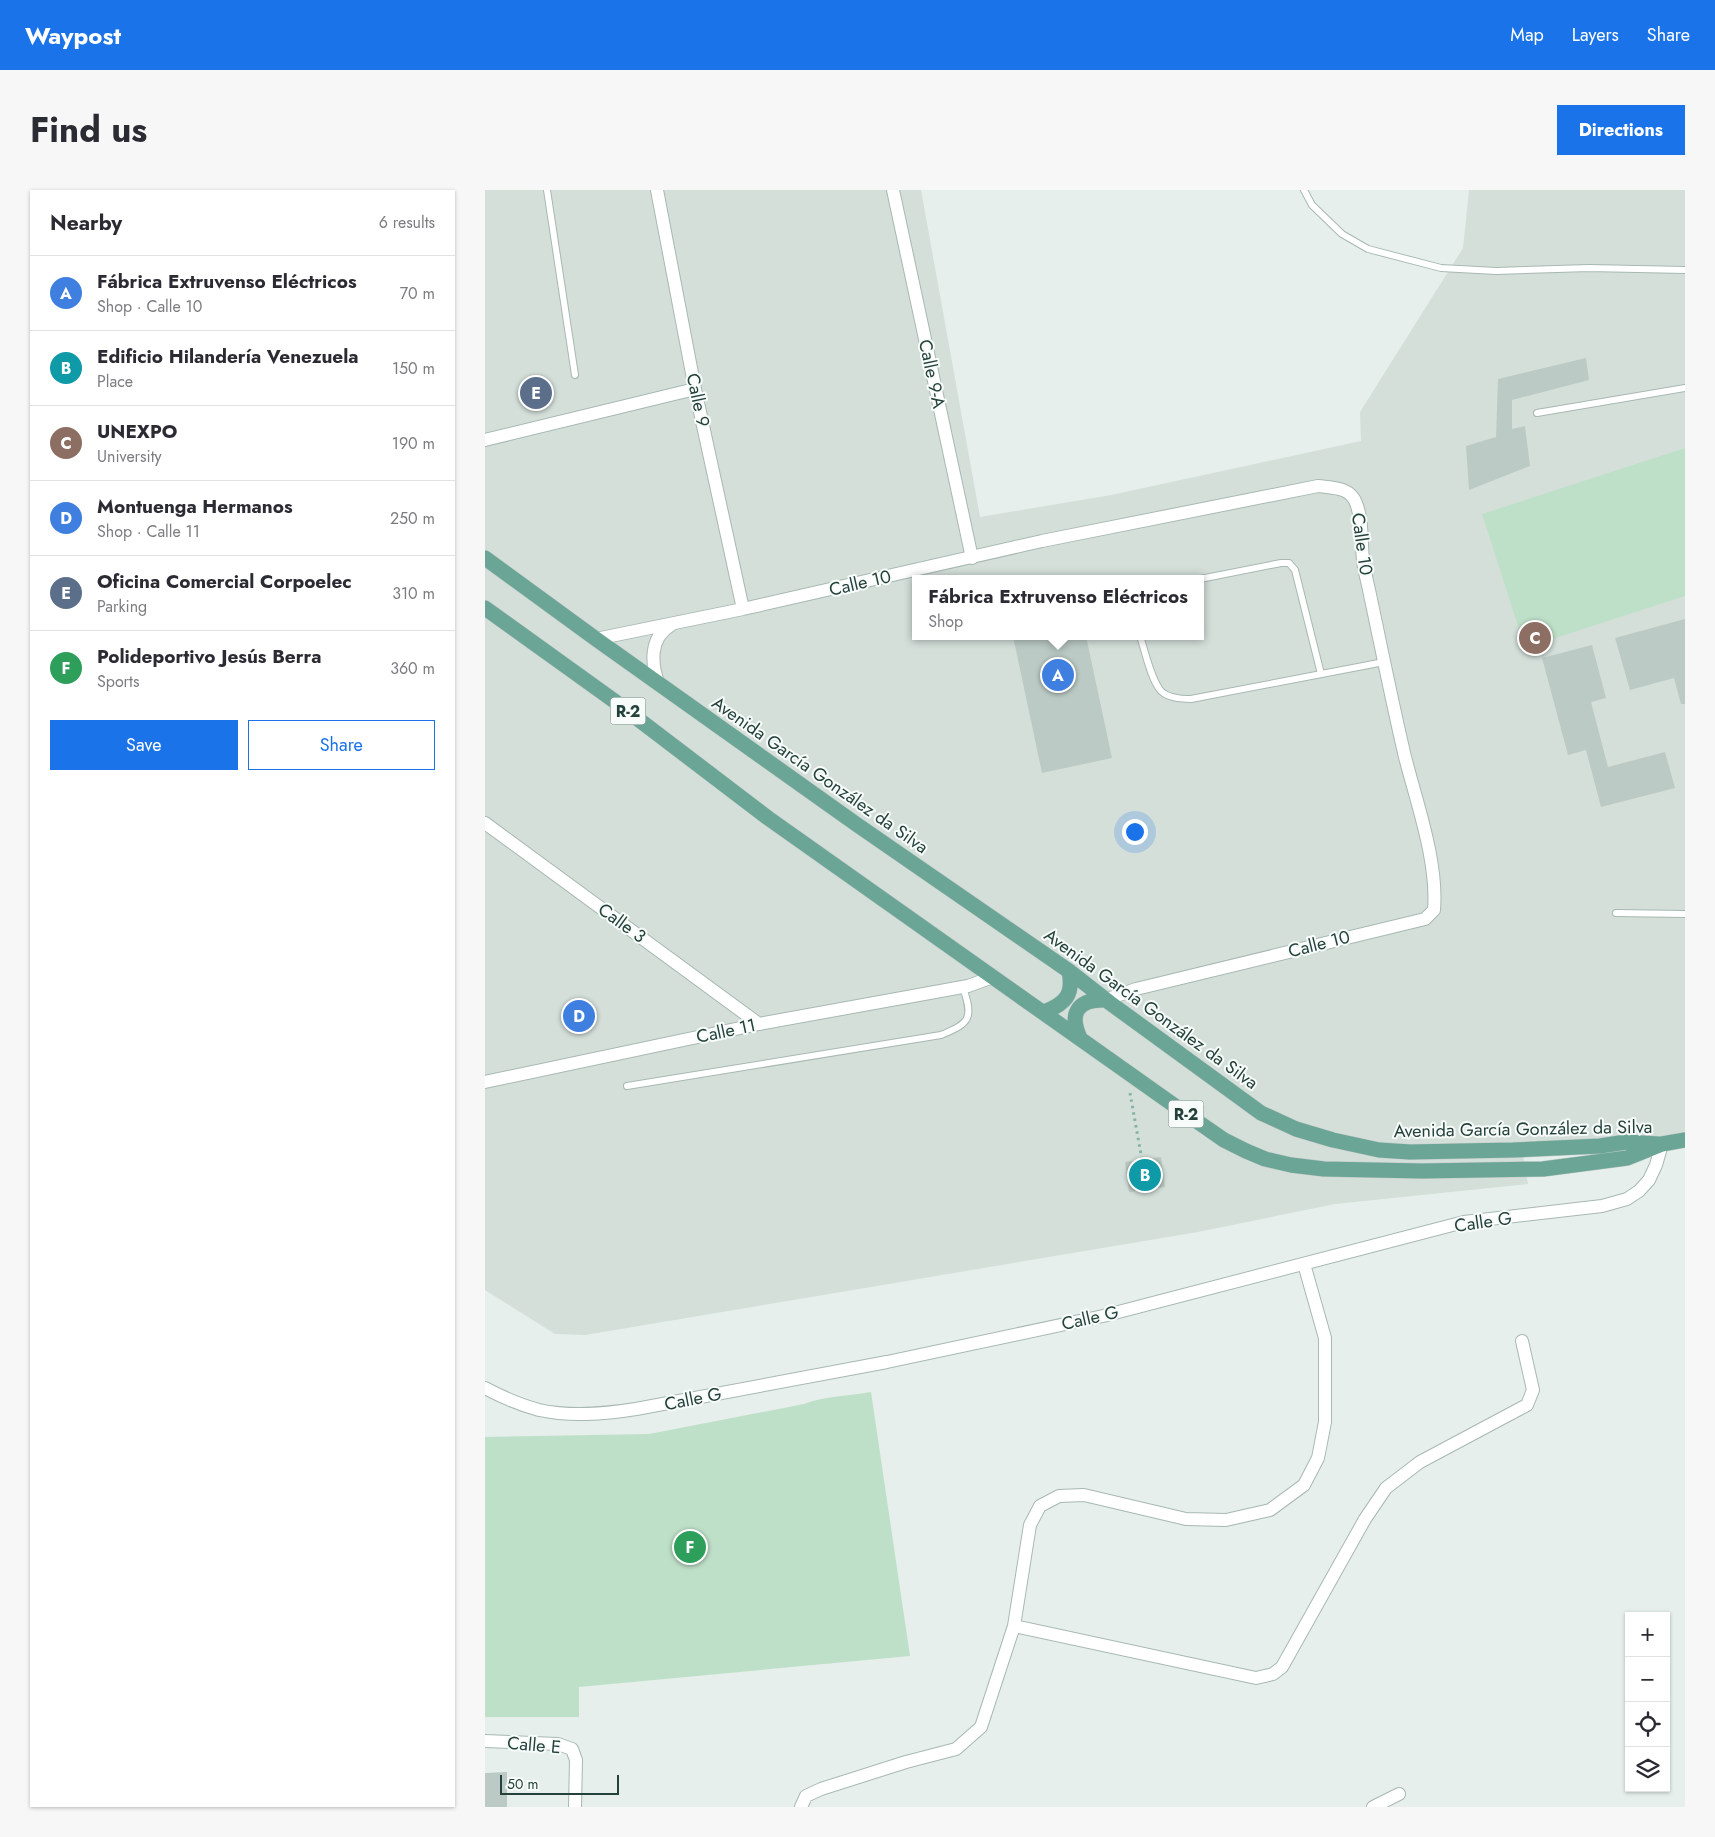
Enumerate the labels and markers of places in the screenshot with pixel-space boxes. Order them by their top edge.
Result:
pin: E [520,374,552,412]
pin: C [1519,619,1551,657]
pin: A [1042,656,1074,694]
pin: D [563,997,595,1035]
pin: B [1129,1156,1161,1194]
pin: F [674,1528,706,1566]

